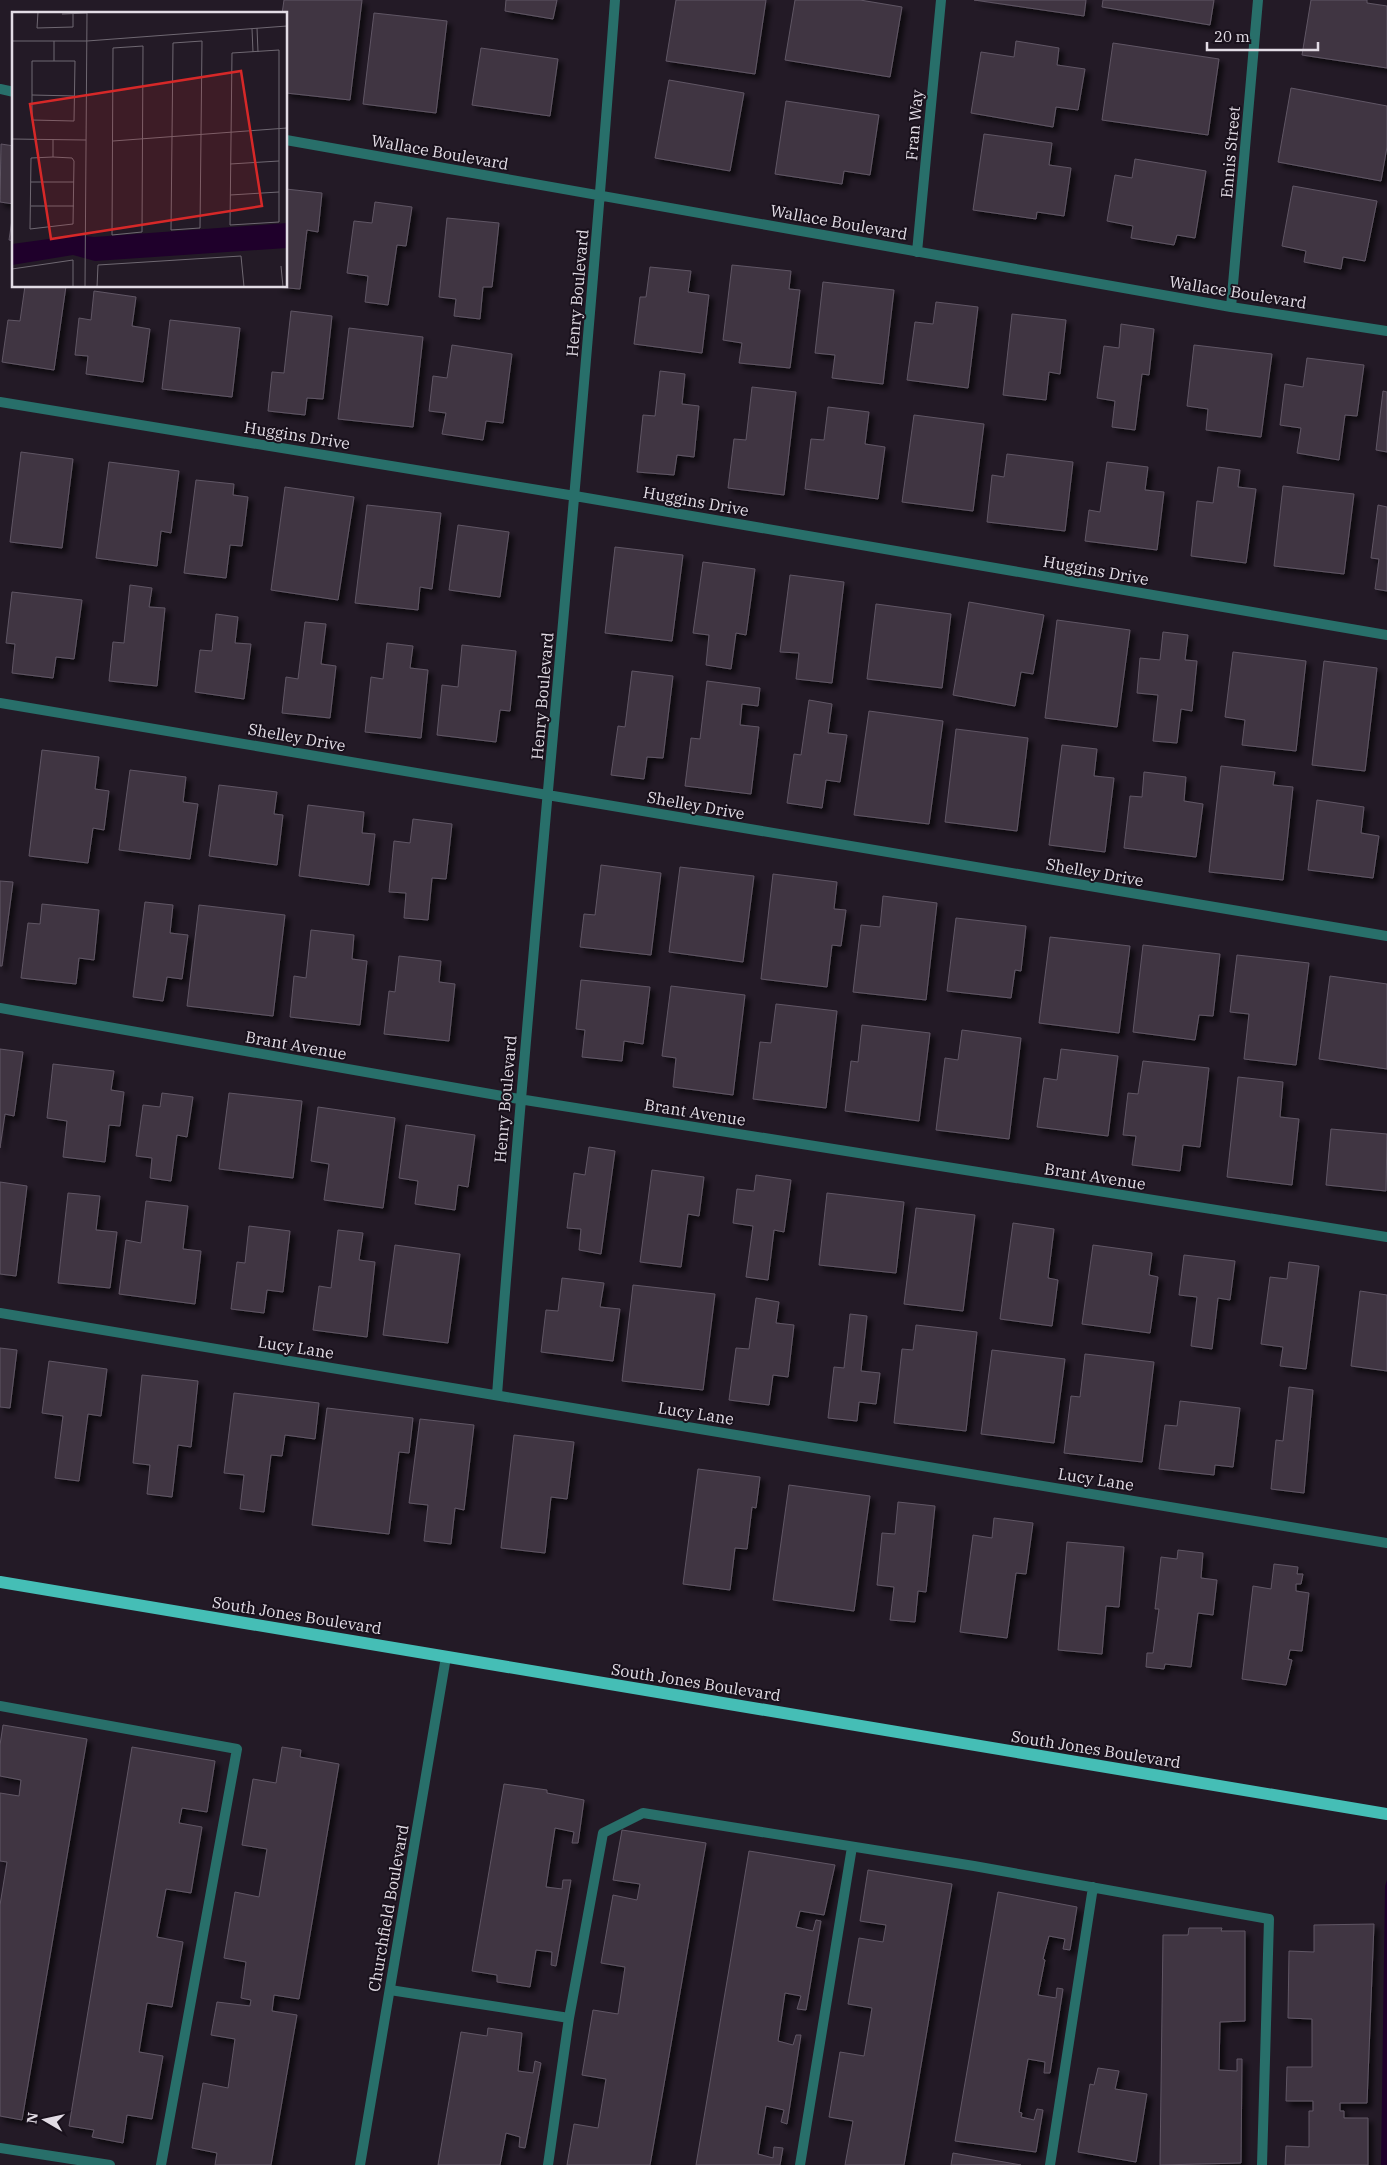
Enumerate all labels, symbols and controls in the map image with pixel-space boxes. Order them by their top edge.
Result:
inset map [12,12,288,288]
scale bar [1207,20,1318,52]
text: 20 m [1214,27,1250,46]
street label: Fran Way [901,88,927,161]
street label: Ennis Street [1216,105,1244,199]
street label: Wallace Boulevard [370,130,510,174]
street label: Wallace Boulevard [769,200,909,244]
street label: Henry Boulevard [561,228,593,358]
street label: Wallace Boulevard [1168,271,1308,313]
street label: Huggins Drive [243,417,351,453]
street label: Huggins Drive [642,482,750,520]
street label: Huggins Drive [1042,551,1150,589]
street label: Henry Boulevard [526,631,558,761]
street label: Shelley Drive [247,719,347,755]
street label: Shelley Drive [646,787,746,823]
street label: Shelley Drive [1045,854,1145,890]
street label: Brant Avenue [244,1026,348,1064]
street label: Henry Boulevard [489,1034,521,1164]
street label: Brant Avenue [643,1094,747,1130]
street label: Brant Avenue [1043,1158,1147,1194]
street label: Lucy Lane [257,1331,335,1363]
street label: Lucy Lane [657,1397,735,1429]
street label: Lucy Lane [1057,1463,1135,1495]
street label: South Jones Boulevard [211,1592,383,1638]
street label: South Jones Boulevard [610,1659,782,1705]
street label: South Jones Boulevard [1010,1726,1182,1772]
street label: Churchfield Boulevard [363,1823,413,1993]
north arrow [20,2095,70,2145]
text: N [22,2111,42,2125]

